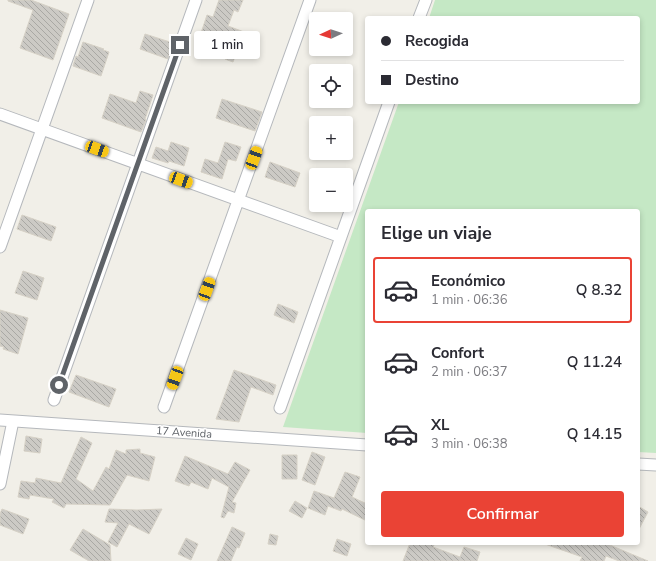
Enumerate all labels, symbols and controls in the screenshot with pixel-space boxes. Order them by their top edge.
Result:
north arrow [309,12,353,56]
map controls [309,12,353,212]
callout: 1 min [194,31,260,59]
text: Recogida [405,31,469,51]
route end [171,36,189,54]
text: 1 min [210,36,244,54]
button: locate [309,64,353,108]
text: Destino [405,70,459,90]
button: + [309,116,353,160]
car [84,139,110,159]
car [244,145,264,171]
button: − [309,168,353,212]
car [168,170,194,190]
text: Elige un viaje [381,221,492,245]
text: Económico [431,271,505,291]
icon: car [383,272,419,308]
car [197,276,217,302]
text: Q 8.32 [576,280,622,300]
text: 1 min · 06:36 [431,291,507,309]
text: Confort [431,343,484,363]
icon: car [383,344,419,380]
text: Q 11.24 [567,352,622,372]
text: 2 min · 06:37 [431,363,507,381]
car [165,365,185,391]
route start [50,376,68,394]
text: XL [431,415,450,435]
icon: car [383,416,419,452]
street label: 17 Avenida [155,423,213,442]
text: Q 14.15 [567,424,622,444]
text: 3 min · 06:38 [431,435,507,453]
button: Confirmar [381,491,624,537]

